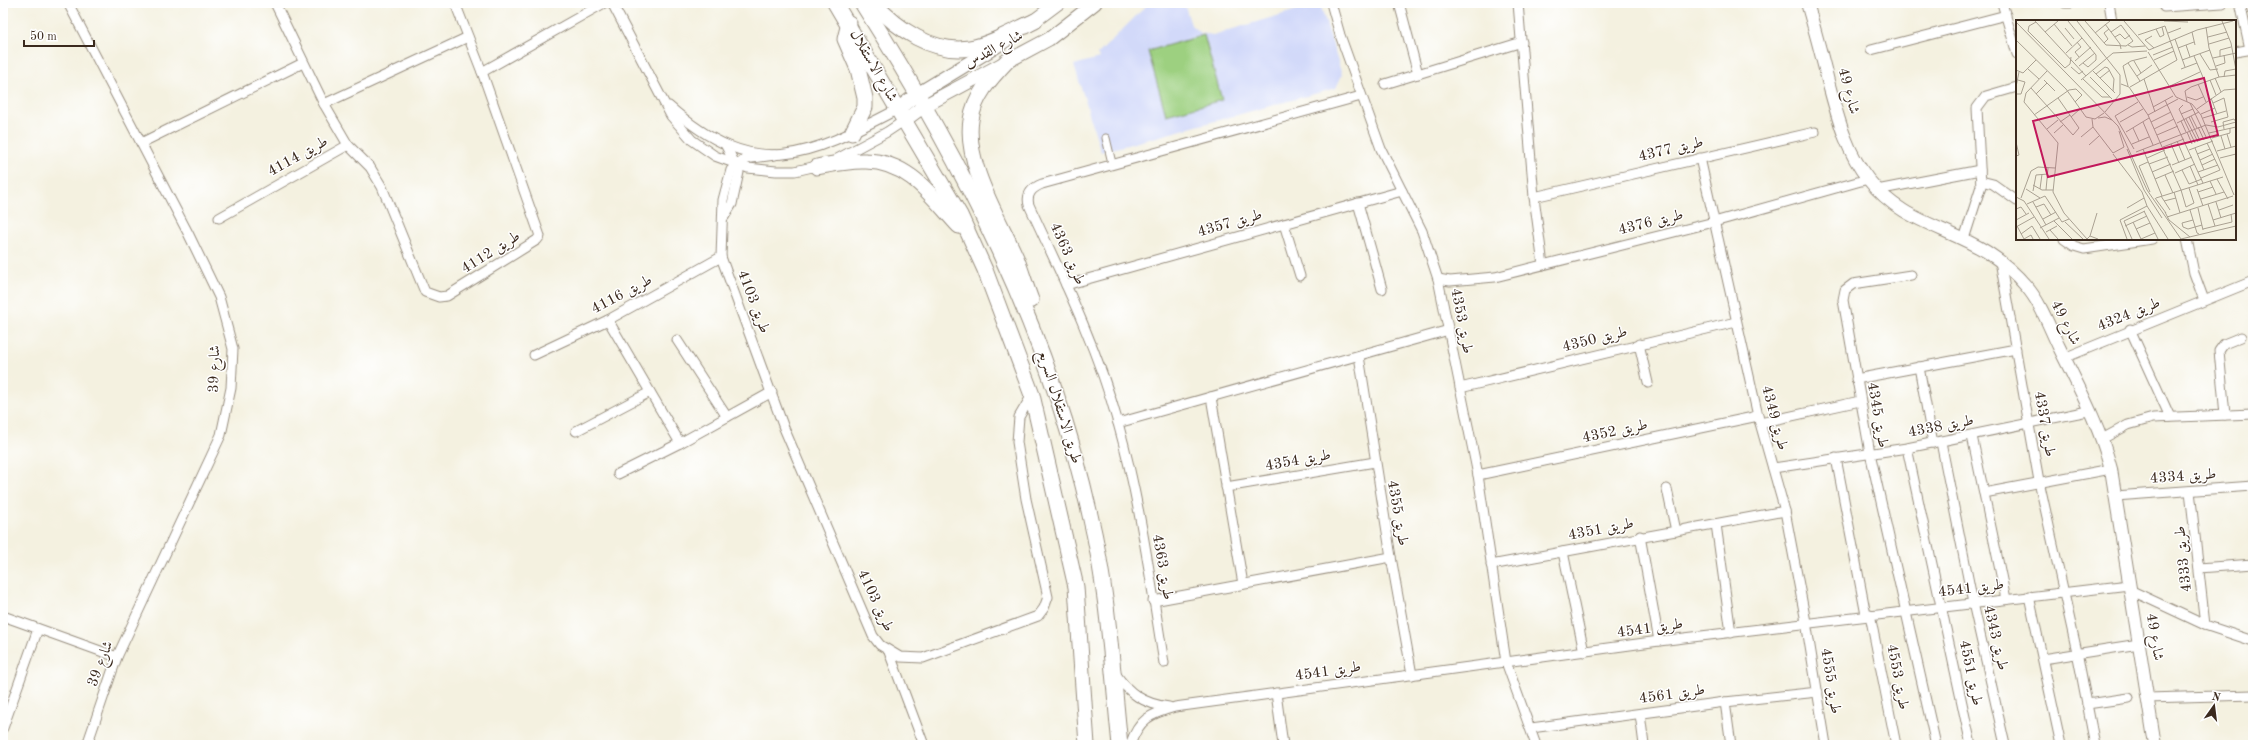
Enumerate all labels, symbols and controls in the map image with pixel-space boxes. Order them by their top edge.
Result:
inset map [2016,20,2236,240]
scale bar [24,22,94,48]
street label: شارع الاستقلال [843,27,900,107]
street label: شارع القدس [962,28,1028,75]
text: 50 m [30,30,57,43]
street label: شارع 49 [1831,66,1861,117]
street label: طريق 4114 [265,134,331,181]
street label: طريق 4377 [1637,135,1705,166]
street label: طريق 4357 [1196,208,1264,241]
street label: طريق 4376 [1617,208,1685,239]
street label: طريق 4363 [1046,221,1087,288]
street label: طريق 4112 [459,229,524,278]
street label: طريق 4103 [733,268,772,336]
street label: طريق 4116 [589,273,655,318]
street label: طريق 4353 [1446,287,1475,355]
street label: طريق 4324 [2095,296,2163,335]
street label: شارع 49 [2044,298,2083,349]
street label: طريق 4350 [1561,325,1629,356]
street label: شارع 39 [207,345,227,393]
street label: طريق الاستقلال السريع [1030,348,1083,467]
street label: طريق 4345 [1863,381,1890,449]
street label: طريق 4349 [1757,384,1790,452]
street label: طريق 4337 [2030,390,2057,458]
street label: طريق 4338 [1907,413,1975,442]
street label: طريق 4352 [1581,418,1649,447]
street label: طريق 4354 [1264,448,1332,475]
street label: طريق 4334 [2149,467,2217,488]
street label: طريق 4355 [1383,479,1410,547]
street label: طريق 4351 [1567,516,1635,545]
street label: طريق 4333 [2173,525,2196,593]
street label: طريق 4363 [1148,533,1175,601]
street label: طريق 4103 [853,568,896,635]
street label: طريق 4541 [1937,578,2005,601]
street label: طريق 4343 [1979,604,2010,672]
street label: شارع 49 [2139,612,2165,662]
street label: طريق 4541 [1616,617,1684,642]
street label: شارع 39 [85,639,120,690]
street label: طريق 4551 [1955,639,1984,707]
street label: طريق 4553 [1882,643,1911,711]
street label: طريق 4555 [1816,647,1843,715]
street label: طريق 4541 [1294,660,1362,685]
street label: طريق 4561 [1638,683,1706,708]
north arrow [2194,686,2234,726]
text: N [2211,691,2222,704]

